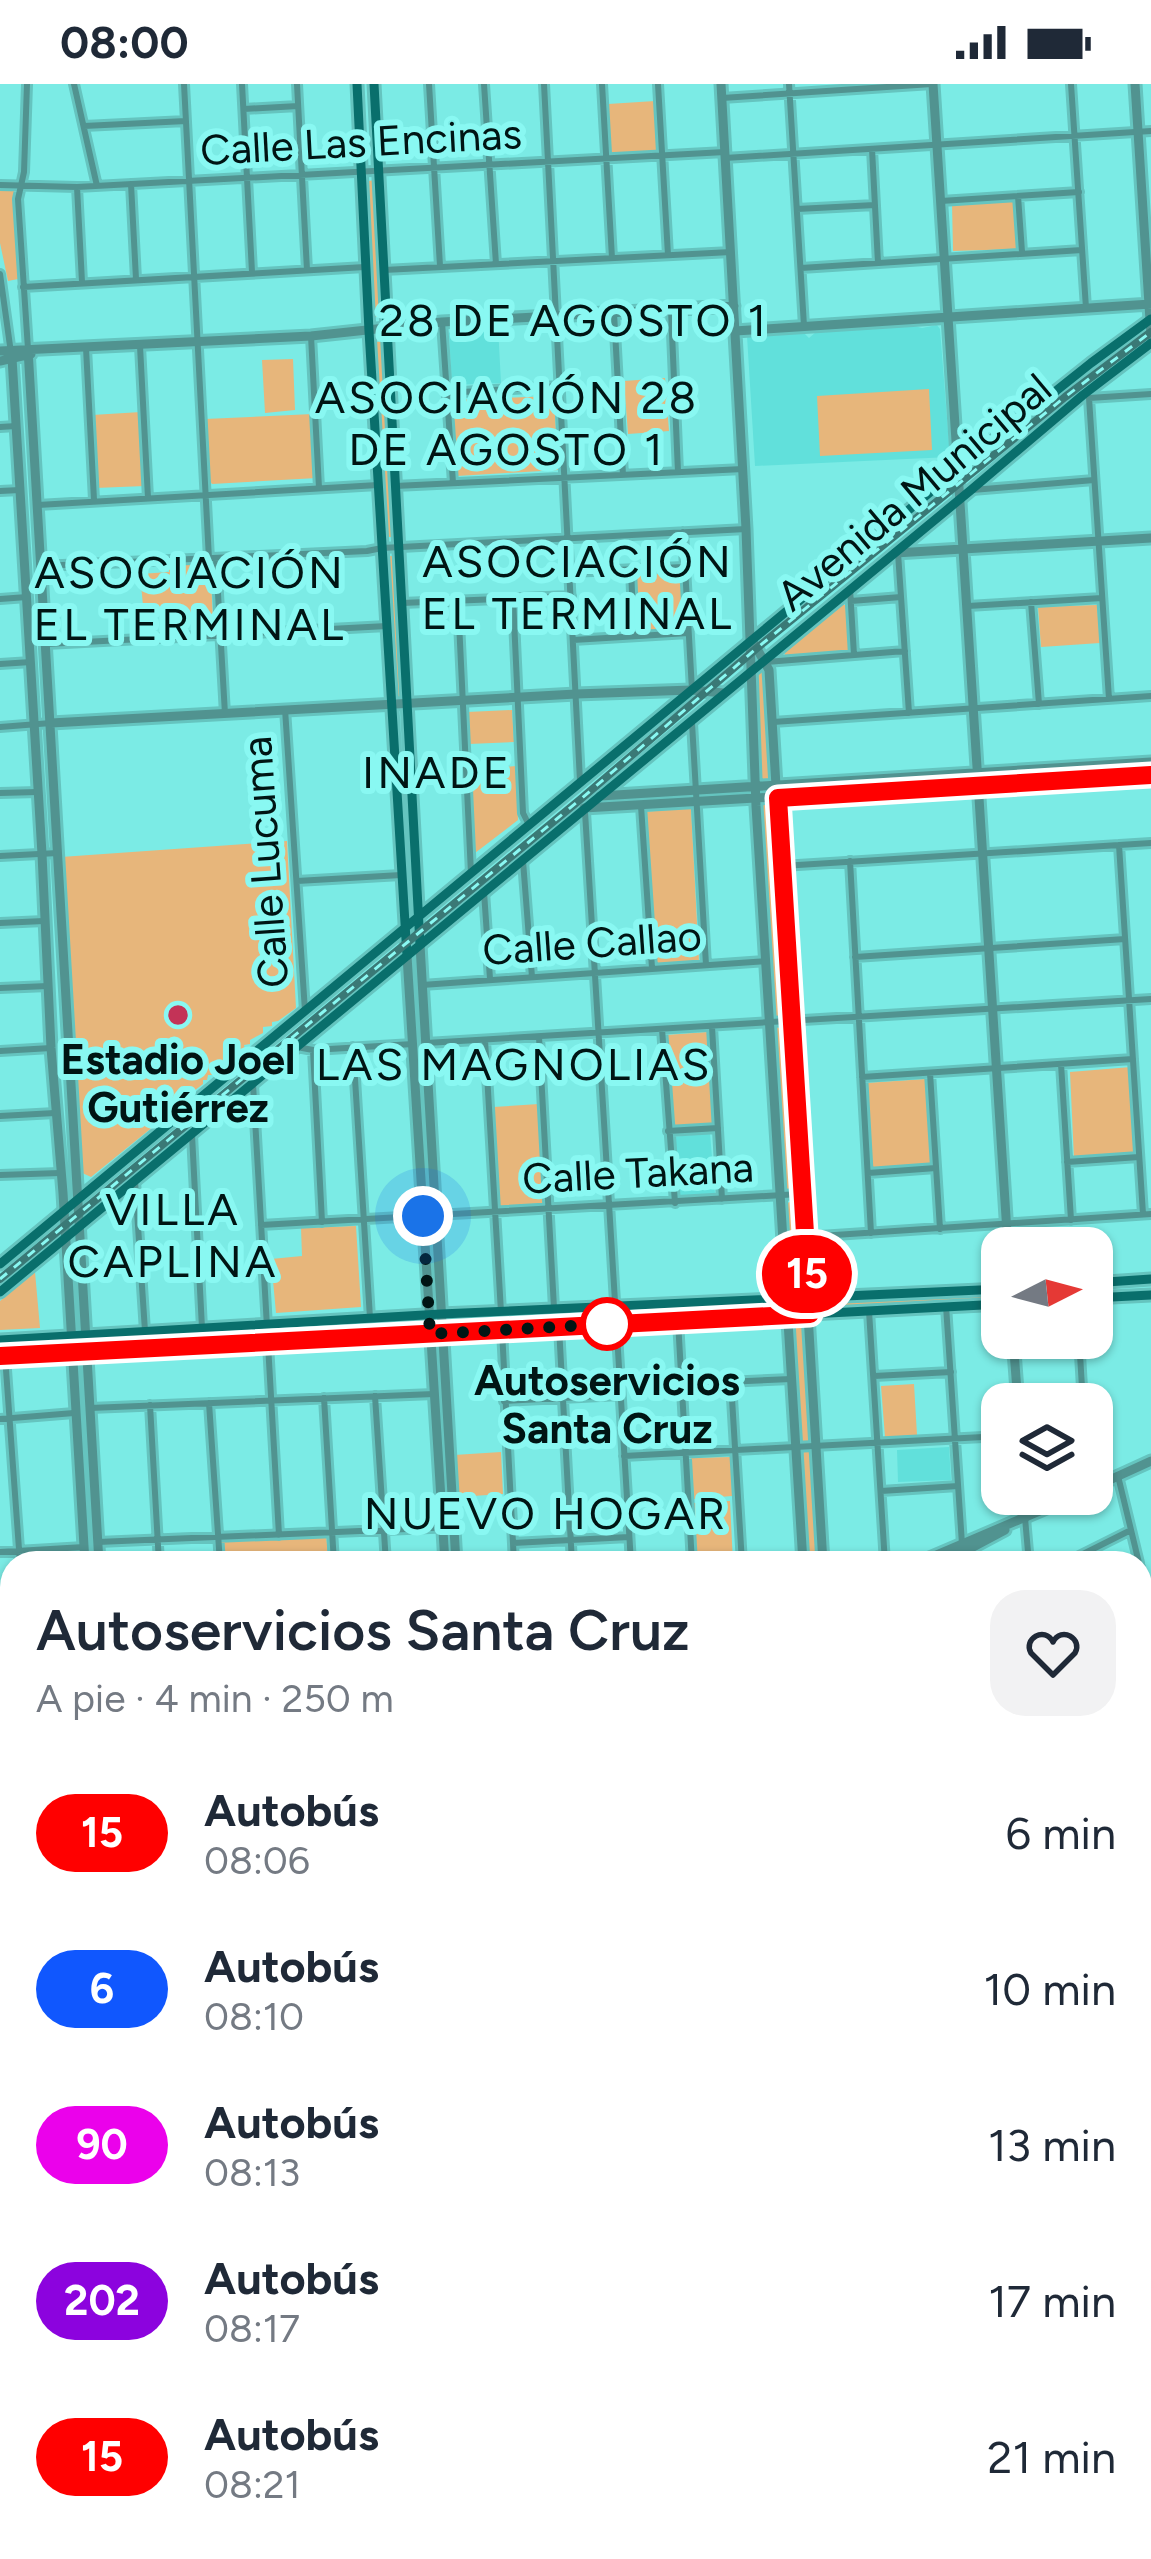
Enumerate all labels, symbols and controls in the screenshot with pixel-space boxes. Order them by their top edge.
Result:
text: 08:00 [60,15,189,69]
street label: Calle Las Encinas [199,108,523,176]
district label: 28 DE AGOSTO 1 [379,293,769,347]
street label: Avenida Municipal [767,363,1061,621]
district label: ASOCIACIÓN 28 DE AGOSTO 1 [315,370,699,476]
district label: ASOCIACIÓN EL TERMINAL [422,534,734,640]
district label: ASOCIACIÓN EL TERMINAL [34,545,346,651]
street label: Calle Lucuma [231,734,299,990]
district label: INADE [362,745,512,799]
street label: Calle Callao [481,910,703,976]
marker: Estadio Joel Gutiérrez [165,1002,191,1028]
place label: Estadio Joel Gutiérrez [61,1034,295,1133]
district label: LAS MAGNOLIAS [316,1037,712,1091]
street label: Calle Takana [521,1141,755,1205]
district label: VILLA CAPLINA [68,1182,278,1288]
your location [393,1186,453,1246]
north arrow [981,1227,1113,1359]
map controls [981,1227,1113,1515]
line badge: 15 [753,1235,861,1313]
text: 15 [786,1248,828,1299]
marker: Autoservicios Santa Cruz [582,1299,632,1349]
place label: Autoservicios Santa Cruz [474,1355,740,1454]
button: layers [981,1383,1113,1515]
district label: NUEVO HOGAR [364,1486,728,1540]
button: heart [990,1590,1116,1716]
text: Autoservicios Santa Cruz [36,1596,690,1664]
text: A pie · 4 min · 250 m [36,1675,394,1722]
text: Autobús [204,1783,379,1837]
text: 6 min [1006,1806,1116,1860]
text: 15 [81,1807,123,1858]
text: 08:06 [204,1837,310,1884]
text: Autobús [204,1939,379,1993]
text: 10 min [984,1962,1116,2016]
text: 6 [90,1963,114,2014]
text: 08:10 [204,1993,304,2040]
text: Autobús [204,2095,379,2149]
text: 13 min [988,2118,1116,2172]
text: 90 [76,2119,128,2170]
text: 08:13 [204,2149,300,2196]
text: Autobús [204,2251,379,2305]
text: 17 min [988,2274,1116,2328]
text: 202 [64,2275,140,2326]
text: 08:17 [204,2305,300,2352]
text: Autobús [204,2407,379,2461]
text: 21 min [987,2430,1116,2484]
text: 15 [81,2431,123,2482]
text: 08:21 [204,2461,301,2508]

